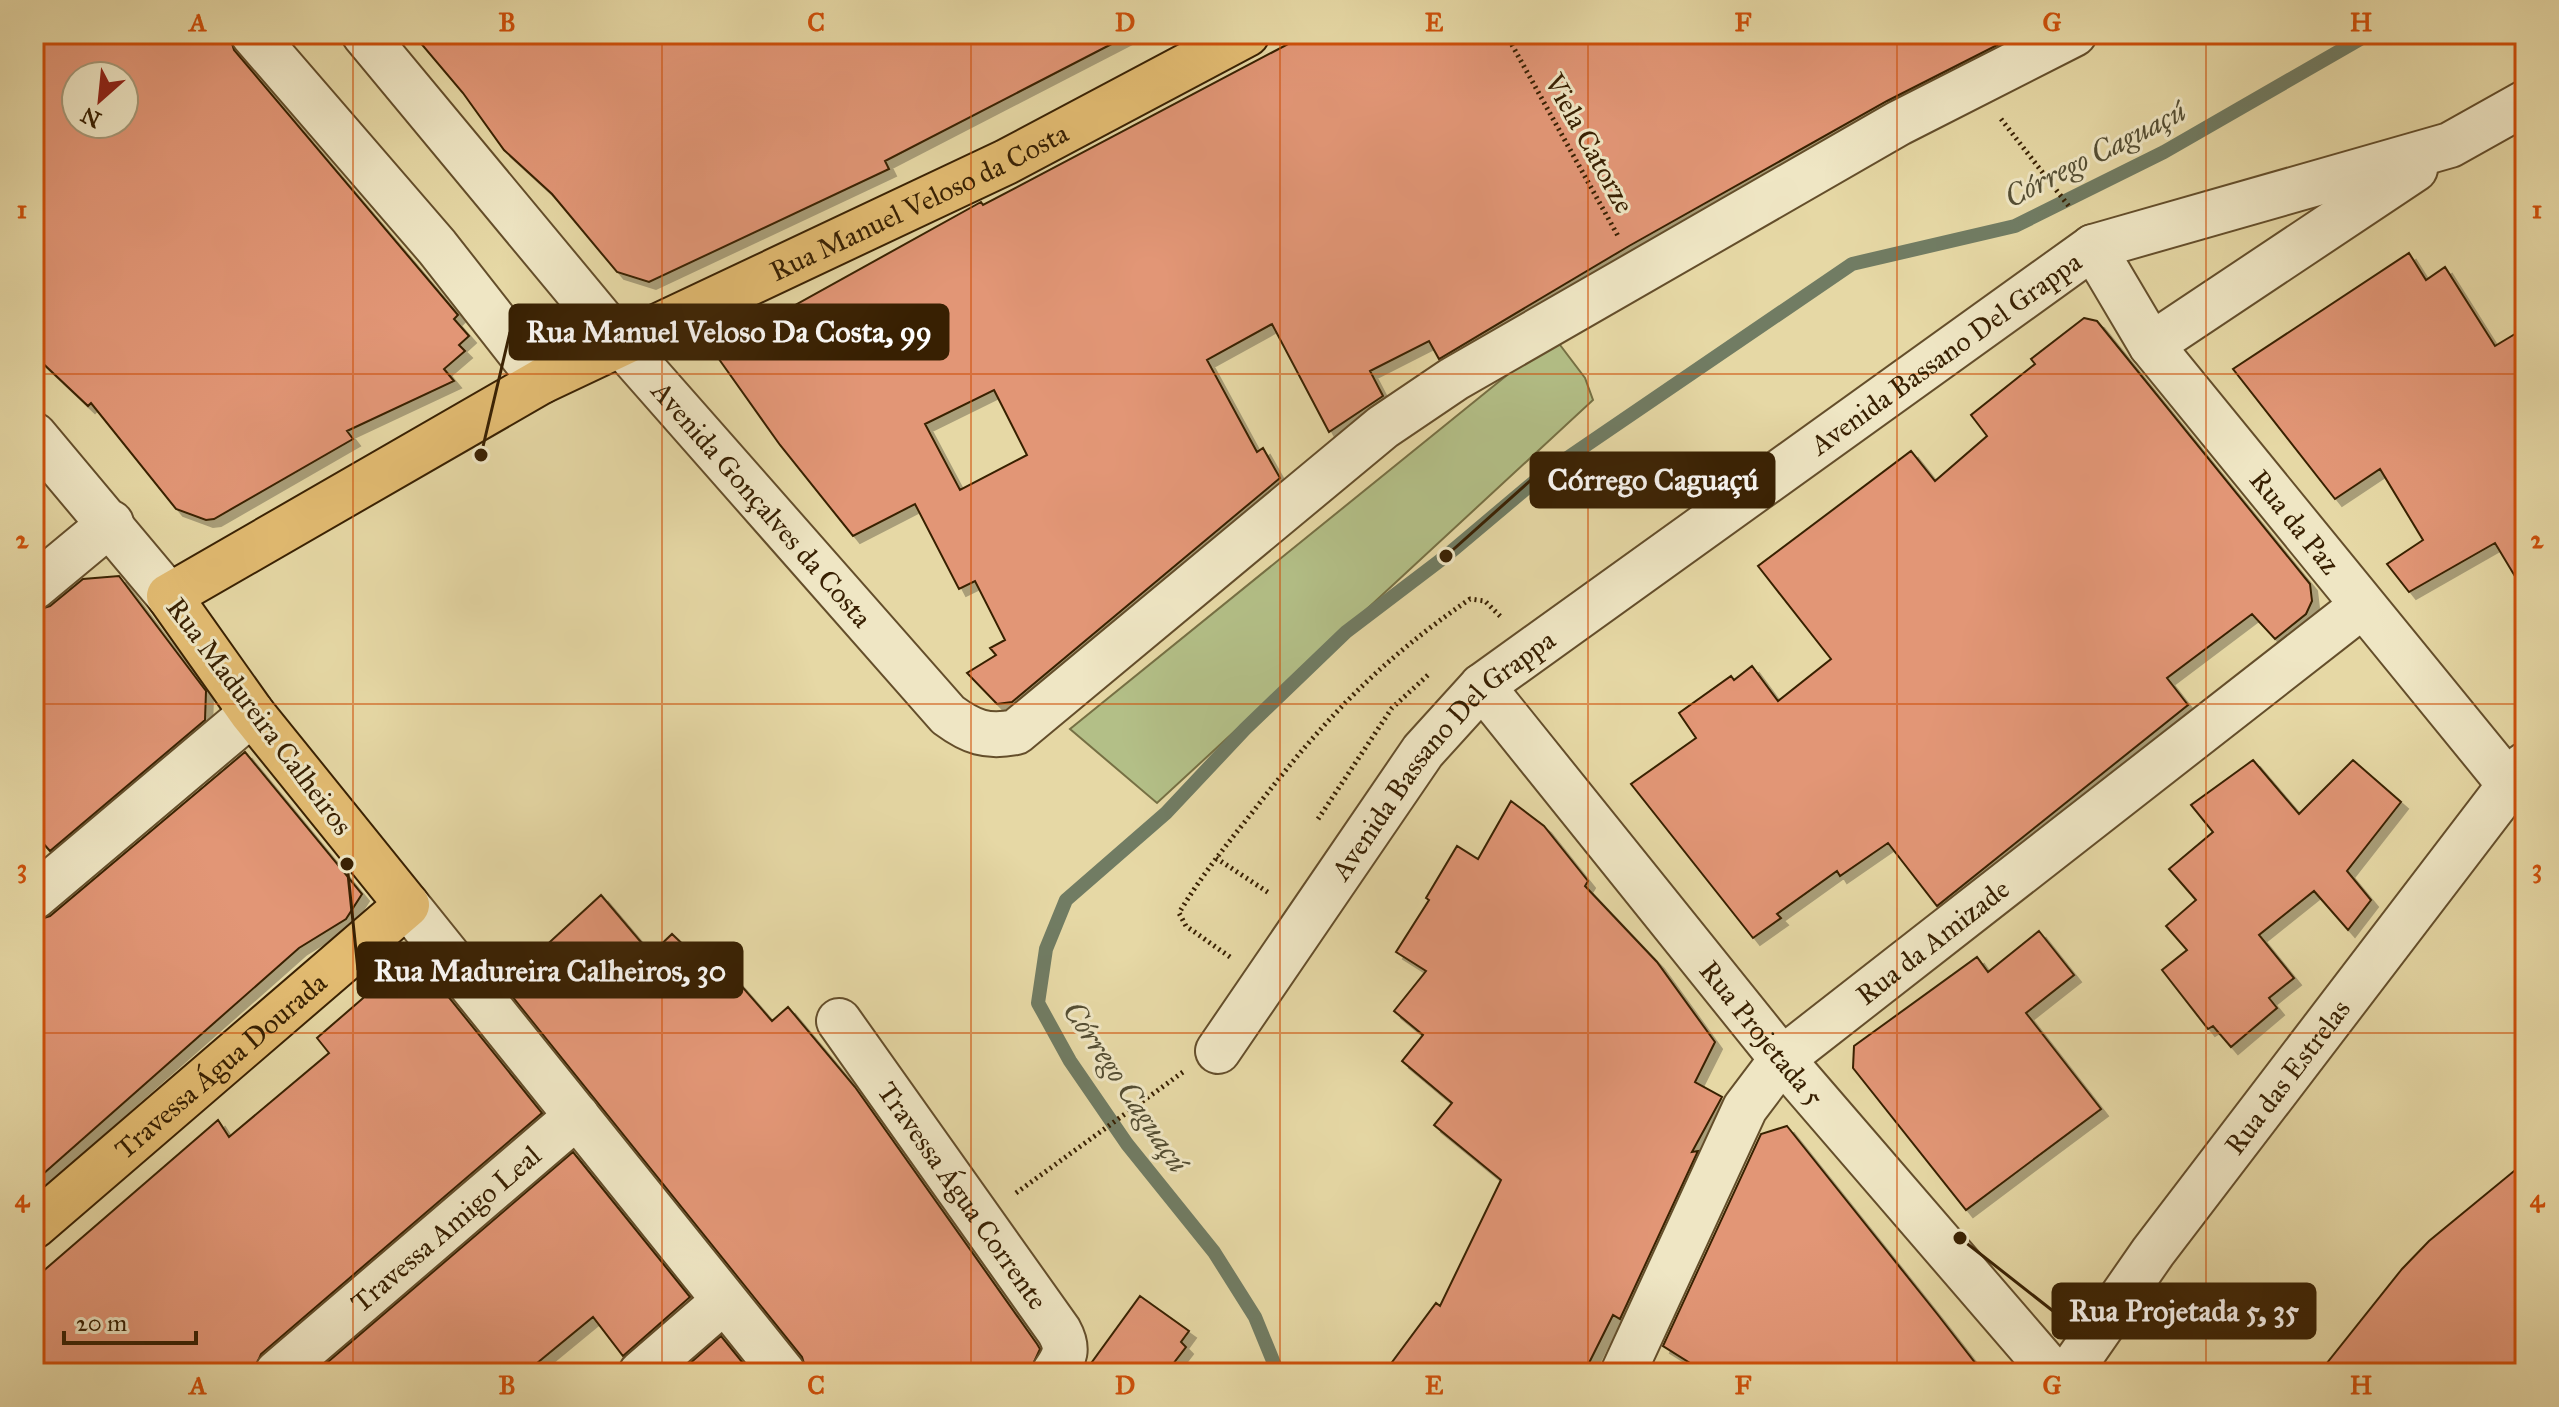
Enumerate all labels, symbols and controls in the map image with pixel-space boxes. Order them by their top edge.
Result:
text: A [187,6,207,38]
text: B [498,6,516,38]
text: C [807,6,825,38]
text: D [1115,6,1135,38]
text: E [1425,6,1444,38]
text: F [1735,6,1752,38]
text: G [2042,6,2062,38]
text: H [2350,6,2373,38]
north arrow [60,60,140,140]
street label: Viela Catorze [1536,66,1642,219]
water label: Córrego Caguaçú [1998,92,2193,215]
text: N [76,101,106,134]
street label: Rua Manuel Veloso da Costa [764,115,1074,289]
text: 1 [17,193,27,225]
text: 1 [2532,193,2542,225]
street label: Avenida Bassano Del Grappa [1803,244,2088,463]
callout: Rua Manuel Veloso Da Costa, 99 [510,305,948,359]
text: Rua Manuel Veloso Da Costa, 99 [526,314,932,351]
street label: Avenida Gonçalves da Costa [643,373,880,635]
callout: Córrego Caguaçú [1531,453,1774,507]
text: Córrego Caguaçú [1547,462,1759,499]
street label: Rua da Paz [2242,463,2348,581]
text: 2 [16,523,30,555]
text: 2 [2531,523,2545,555]
street label: Rua Madureira Calheiros [159,591,360,842]
street label: Avenida Bassano Del Grappa [1323,622,1562,887]
text: 3 [17,852,27,884]
text: 3 [2532,852,2542,884]
street label: Rua da Amizade [1849,871,2016,1013]
callout: Rua Madureira Calheiros, 30 [358,943,742,997]
text: Rua Madureira Calheiros, 30 [374,953,726,989]
street label: Rua Projetada 5 [1692,954,1832,1113]
street label: Travessa Água Dourada [108,965,334,1167]
street label: Rua das Estrelas [2217,992,2358,1162]
water label: Córrego Caguaçú [1055,994,1197,1181]
street label: Travessa Água Corrente [870,1075,1055,1316]
street label: Travessa Amigo Leal [344,1138,548,1320]
text: 4 [15,1182,31,1214]
text: 4 [2530,1182,2546,1214]
callout: Rua Projetada 5, 35 [2053,1284,2315,1338]
text: Rua Projetada 5, 35 [2069,1293,2299,1329]
scale bar [64,1295,196,1345]
text: 20 m [76,1308,127,1338]
text: A [187,1369,207,1401]
text: B [498,1369,516,1401]
text: C [807,1369,825,1401]
text: D [1115,1369,1135,1401]
text: E [1425,1369,1444,1401]
text: F [1735,1369,1752,1401]
text: G [2042,1369,2062,1401]
text: H [2350,1369,2373,1401]

